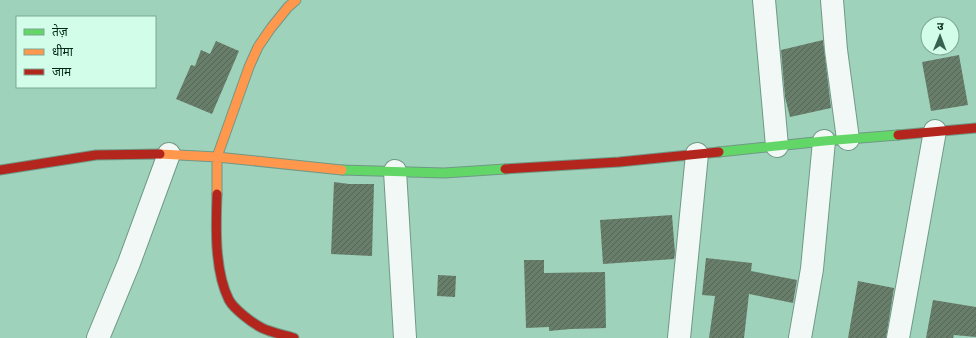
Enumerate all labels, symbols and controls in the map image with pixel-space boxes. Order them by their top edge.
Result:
legend [16,16,156,88]
north arrow [920,16,960,56]
text: उ [937,21,944,32]
text: तेज़ [52,24,69,38]
text: धीमा [52,44,74,58]
text: जाम [52,66,72,78]

